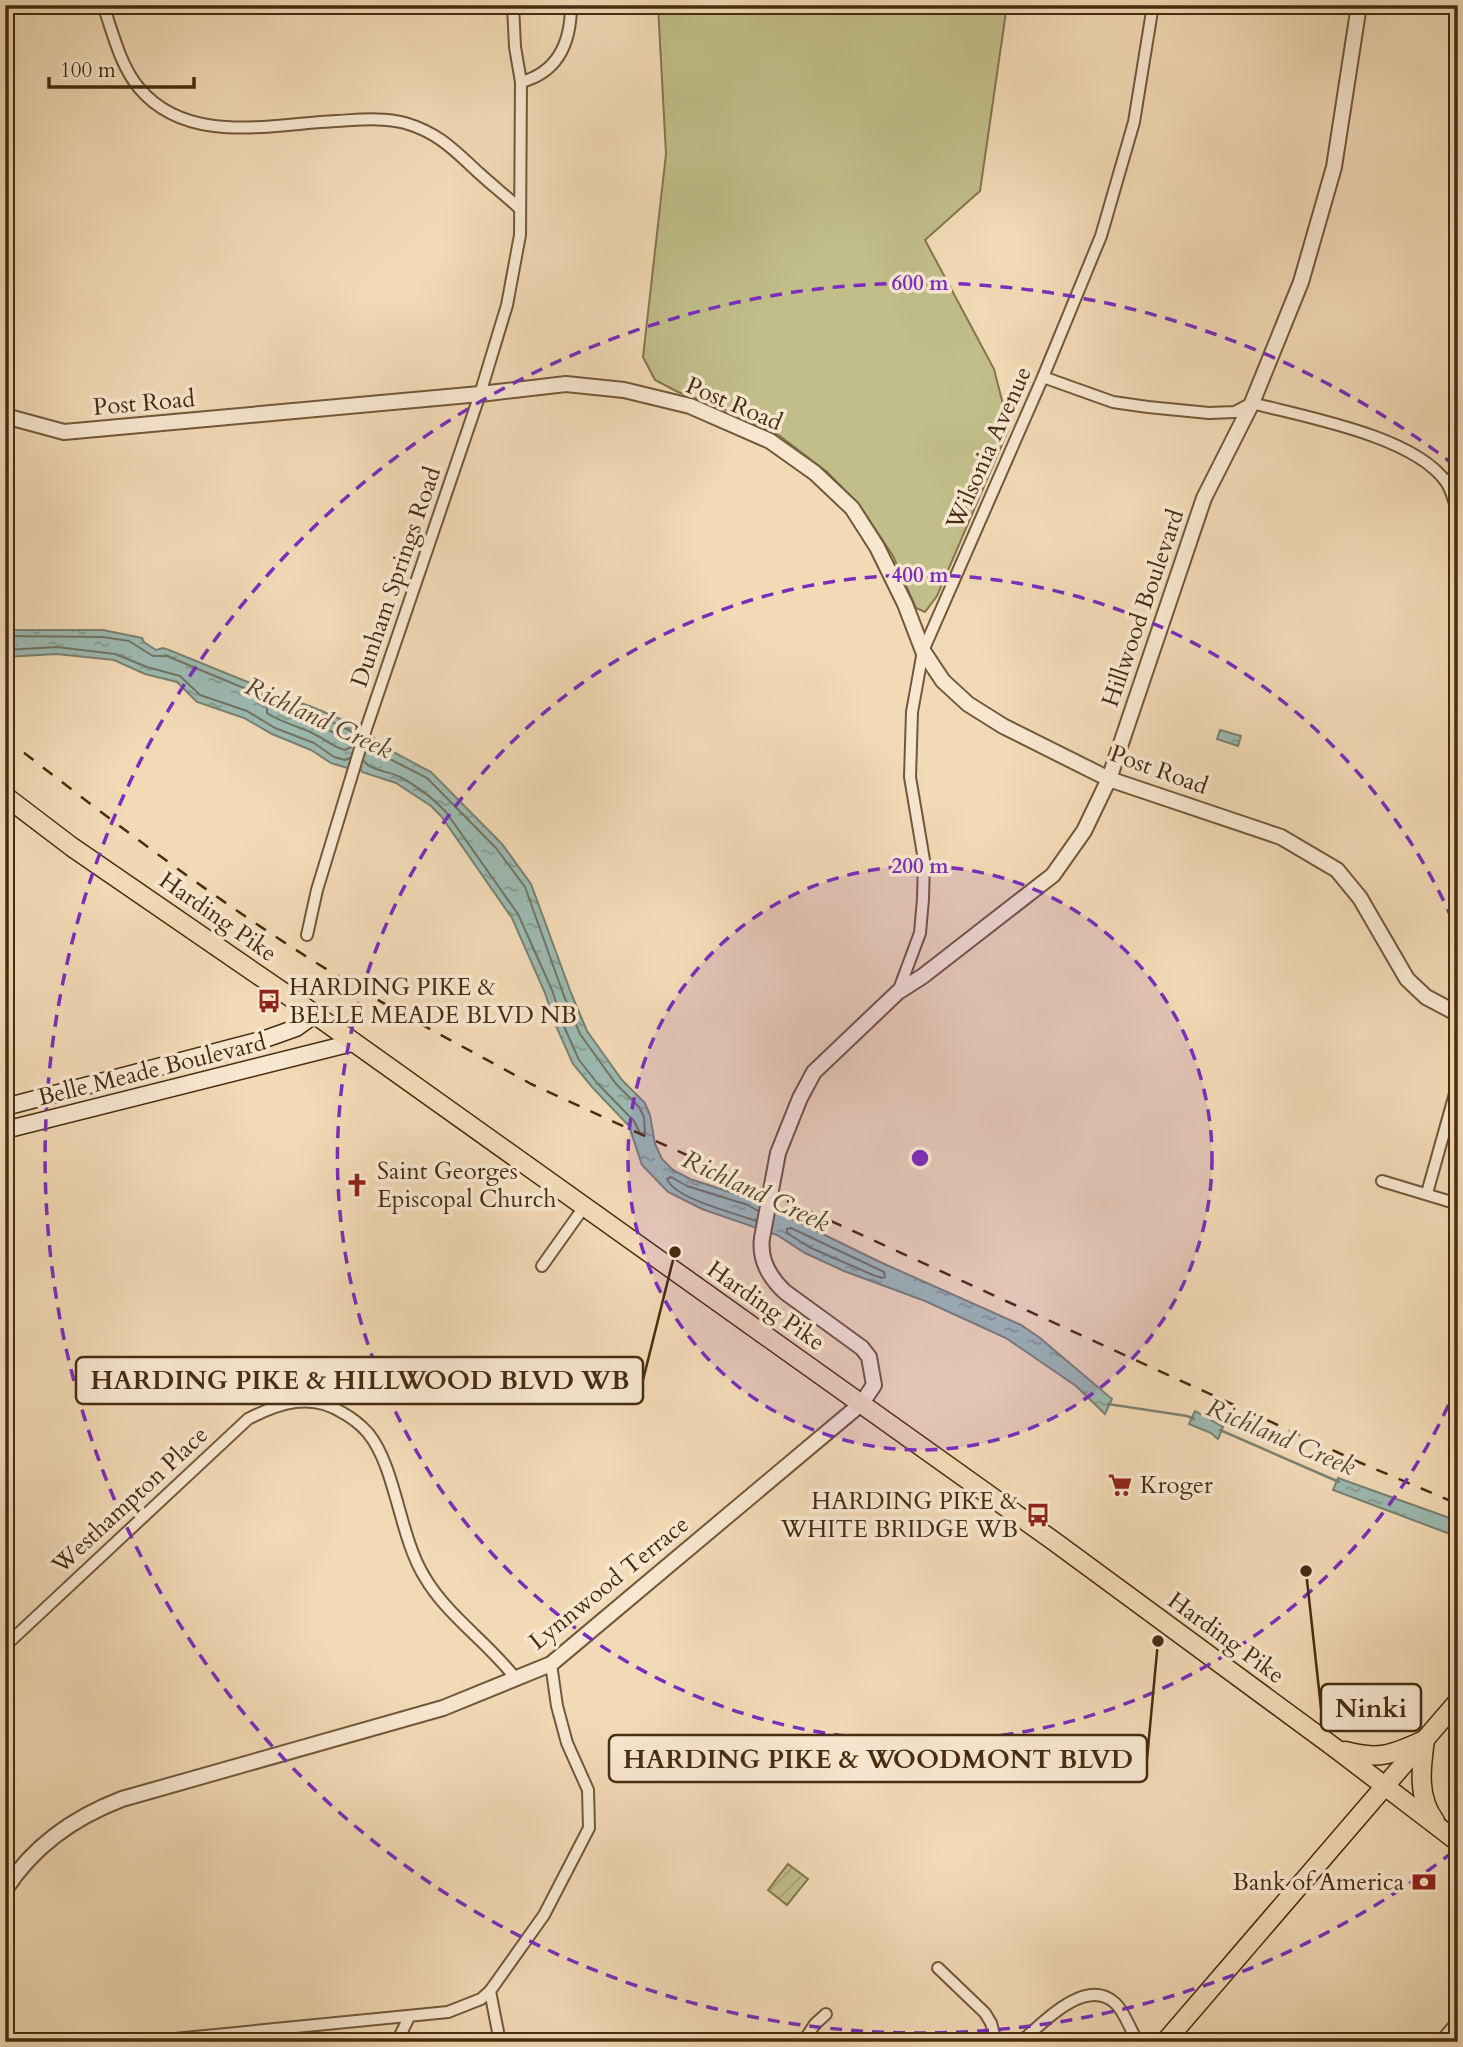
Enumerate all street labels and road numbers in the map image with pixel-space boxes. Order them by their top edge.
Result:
street label: Wilsonia Avenue [938,361,1040,536]
street label: Post Road [681,369,788,439]
street label: Post Road [92,382,196,424]
street label: Dunham Springs Road [343,462,449,692]
street label: Hillwood Boulevard [1094,505,1192,711]
street label: Post Road [1105,737,1213,803]
street label: Harding Pike [152,864,284,970]
street label: Belle Meade Boulevard [34,1026,270,1114]
street label: Harding Pike [700,1253,832,1359]
street label: Westhampton Place [44,1419,215,1582]
street label: Lynnwood Terrace [522,1508,696,1658]
street label: Harding Pike [1161,1584,1291,1692]

